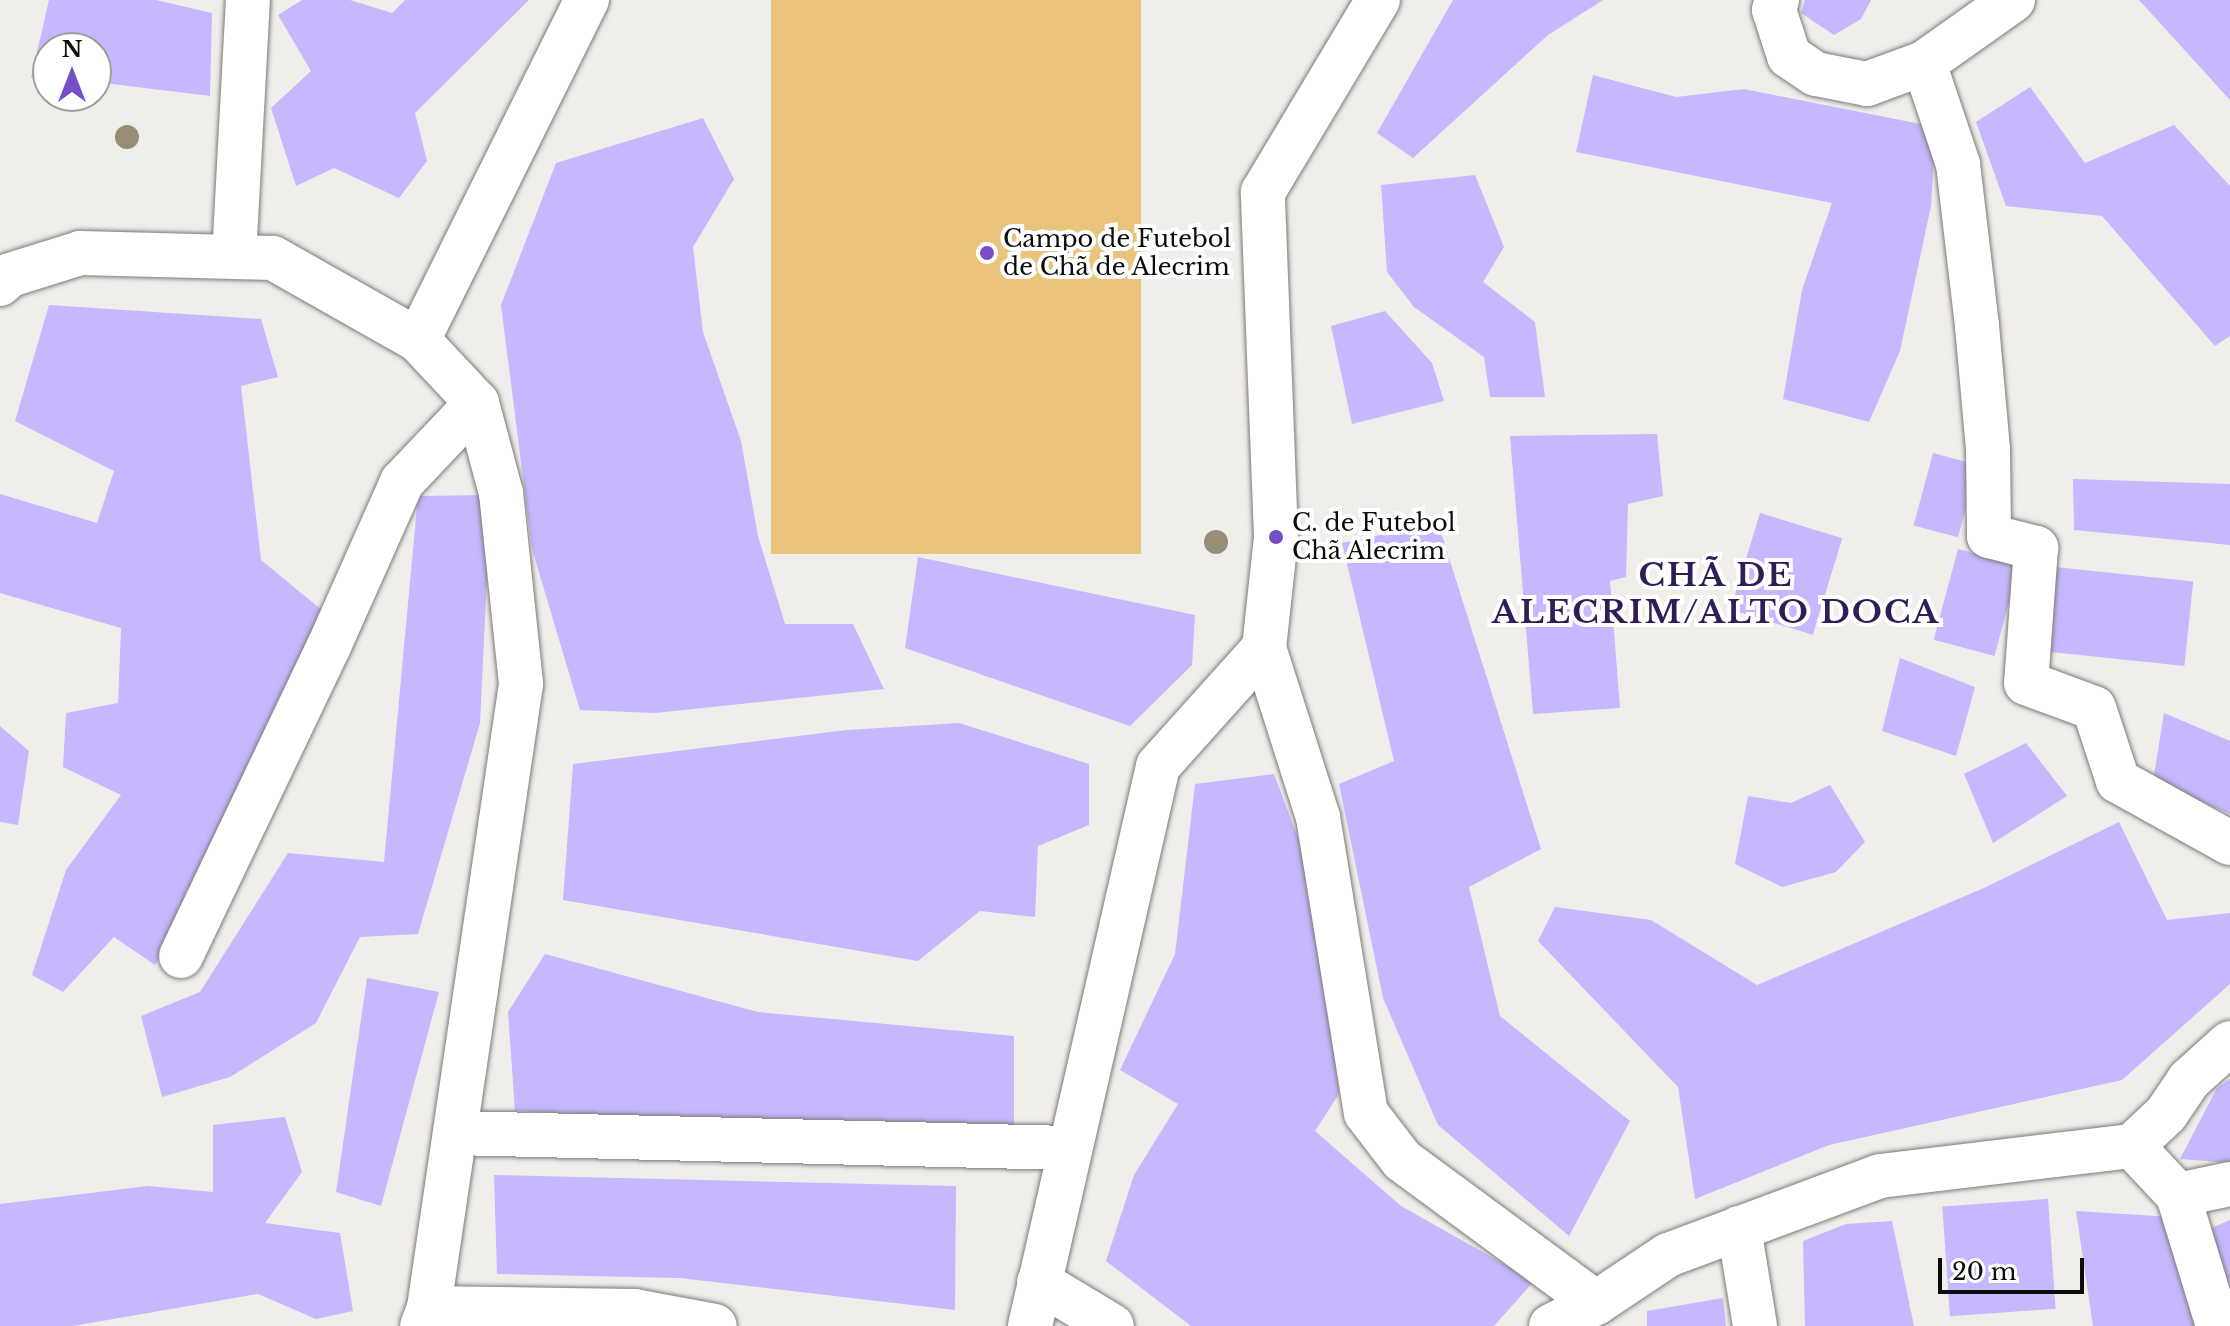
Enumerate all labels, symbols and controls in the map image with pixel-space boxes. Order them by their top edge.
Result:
north arrow [32,32,112,112]
text: N [62,36,82,63]
place label: Campo de Futebol de Chã de Alecrim [1003,225,1231,281]
marker: Campo de Futebol de Chã de Alecrim [978,244,996,262]
place label: C. de Futebol Chã Alecrim [1292,509,1456,565]
marker: C. de Futebol Chã Alecrim [1267,528,1285,546]
district label: CHÃ DE ALECRIM/ALTO DOCA [1492,557,1940,632]
scale bar [1942,1242,2088,1292]
text: 20 m [1952,1257,2017,1286]

